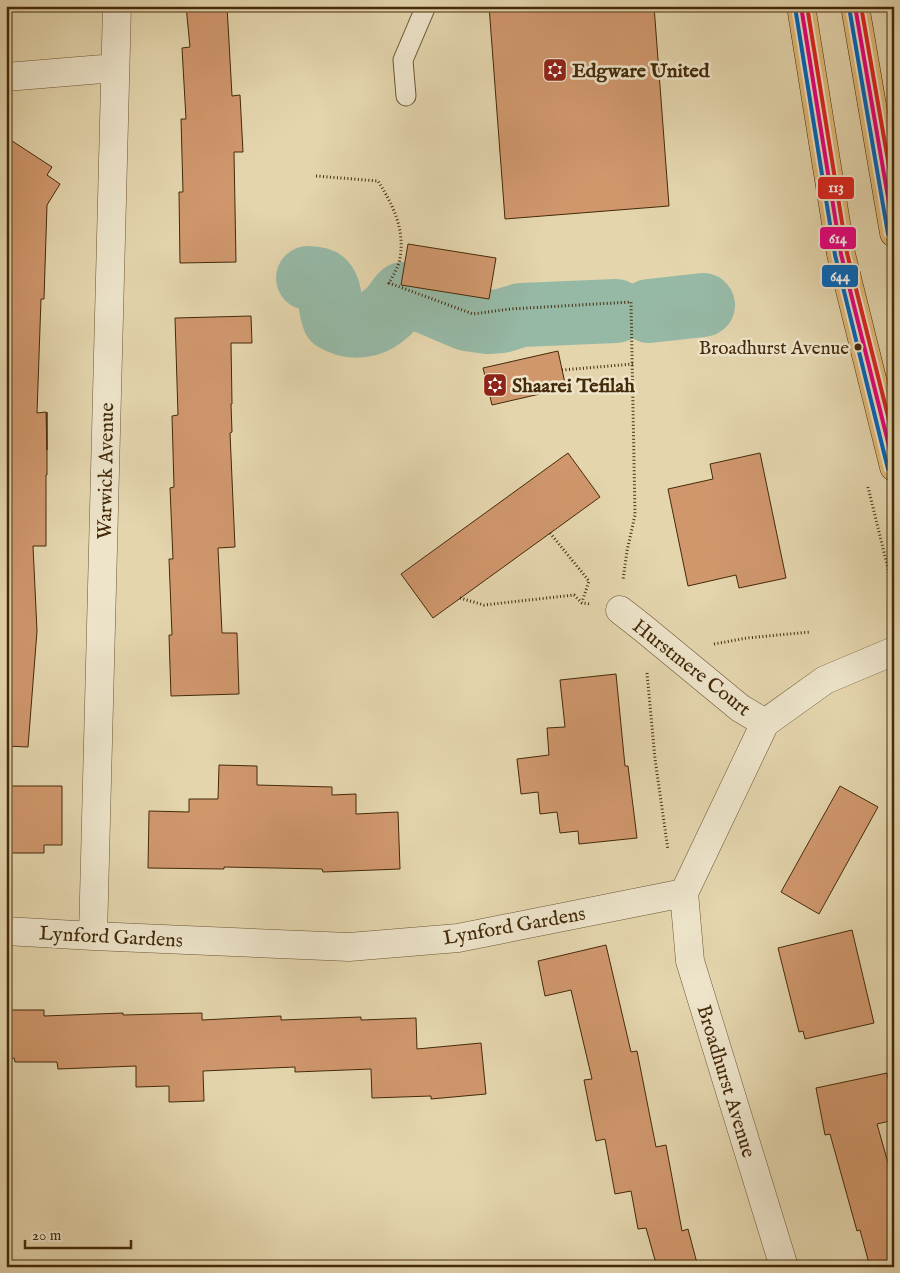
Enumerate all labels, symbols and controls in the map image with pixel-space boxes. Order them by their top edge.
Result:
synagogue icon: Edgware United [542,57,568,83]
place label: Edgware United [572,59,711,84]
line badge: 113 [817,176,855,200]
text: 113 [828,179,844,197]
line badge: 614 [819,226,857,250]
text: 614 [829,230,848,248]
line badge: 644 [821,264,859,288]
text: 644 [830,268,851,286]
place label: Broadhurst Avenue [699,337,849,361]
marker: Broadhurst Avenue [853,342,863,352]
synagogue icon: Shaarei Tefilah [482,372,508,398]
place label: Shaarei Tefilah [512,374,635,399]
street label: Warwick Avenue [93,402,120,540]
street label: Hurstmere Court [627,614,755,722]
street label: Lynford Gardens [441,902,587,951]
street label: Lynford Gardens [38,921,183,954]
street label: Broadhurst Avenue [690,1002,761,1161]
scale bar [25,1218,131,1250]
text: 20 m [32,1226,62,1245]

